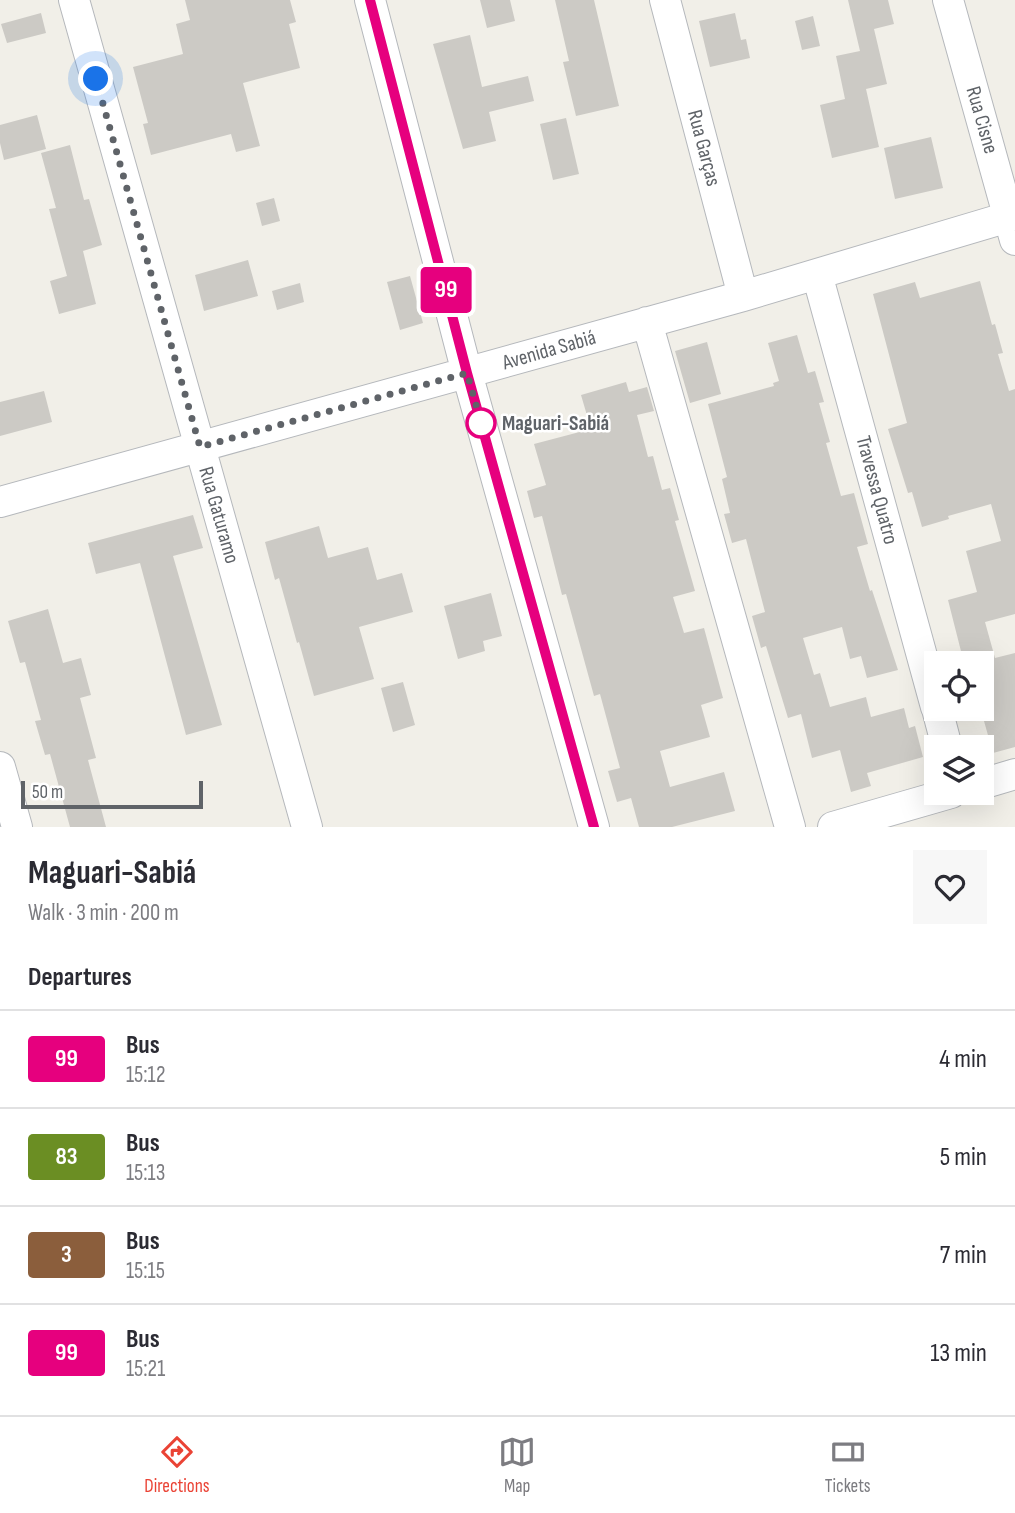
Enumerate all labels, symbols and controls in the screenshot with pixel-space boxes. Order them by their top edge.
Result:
your location [78,61,113,96]
street label: Rua Cisne [960,83,1004,157]
street label: Rua Garças [682,107,726,189]
line badge: 99 [414,267,478,313]
text: 99 [435,275,457,304]
street label: Avenida Sabiá [498,325,599,376]
marker: Maguari-Sabiá [466,408,496,438]
place label: Maguari-Sabiá [502,411,609,436]
street label: Travessa Quatro [851,433,903,547]
street label: Rua Gaturamo [193,464,245,566]
map controls [924,651,994,805]
button: locate [924,651,994,721]
button: layers [924,735,994,805]
scale bar [21,778,203,810]
text: 50 m [32,781,63,804]
button: heart [913,850,987,924]
text: Maguari-Sabiá [28,853,196,893]
text: Walk · 3 min · 200 m [28,899,179,927]
text: Departures [28,962,132,993]
text: Bus [126,1030,160,1061]
text: 99 [55,1044,78,1073]
text: 4 min [939,1044,987,1075]
text: 15:12 [126,1061,165,1089]
text: Bus [126,1128,160,1159]
text: 83 [55,1142,78,1171]
text: 5 min [940,1142,987,1173]
text: 15:13 [126,1159,165,1187]
text: Bus [126,1226,160,1257]
text: 3 [61,1240,72,1269]
text: 7 min [940,1240,987,1271]
text: 15:15 [126,1257,165,1285]
text: Bus [126,1324,160,1355]
text: 99 [55,1338,78,1367]
text: 13 min [930,1338,987,1369]
text: 15:21 [126,1355,165,1383]
tab: Directions [144,1433,210,1498]
tab: Map [498,1433,536,1498]
tab: Tickets [825,1433,871,1498]

